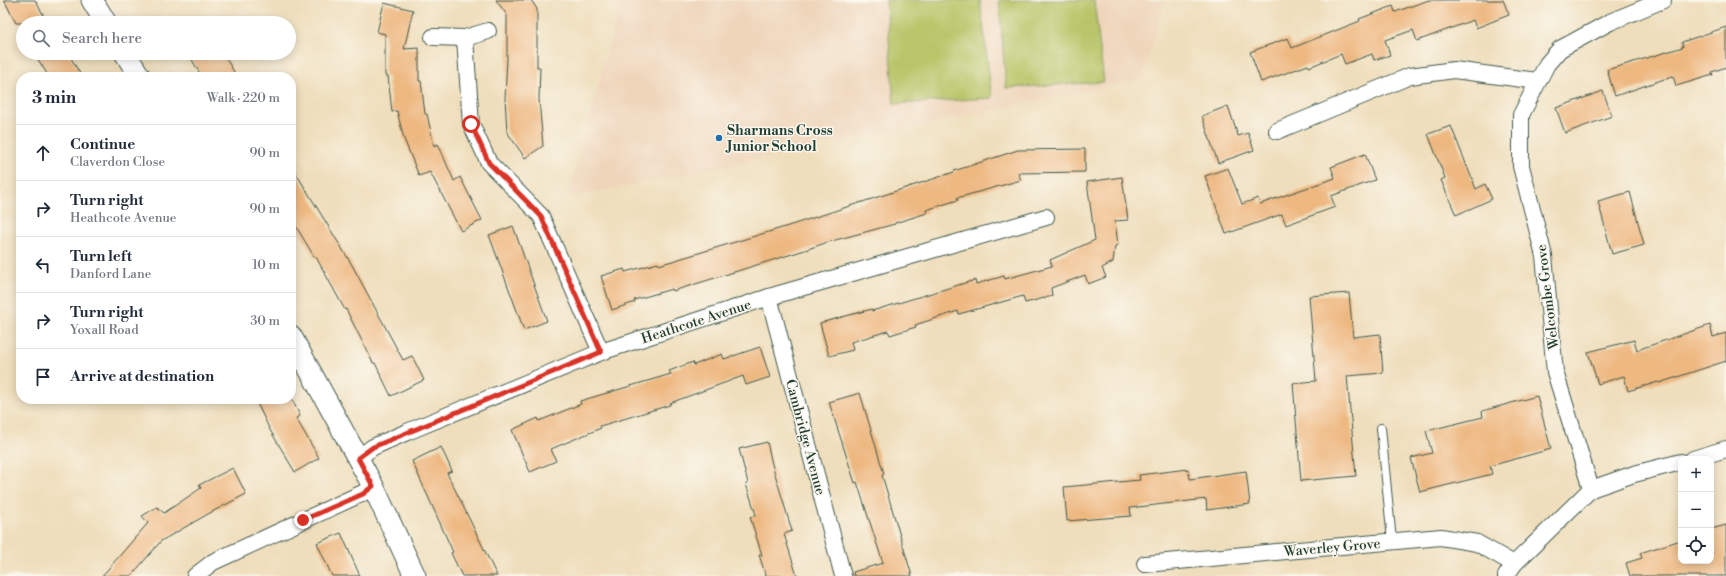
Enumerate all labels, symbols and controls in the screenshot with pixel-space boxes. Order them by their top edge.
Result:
search box [16,16,296,60]
icon: search [30,27,52,49]
text: Search here [62,29,142,48]
text: 3 min [32,87,76,109]
text: Walk · 220 m [207,90,280,106]
route start [462,115,480,133]
place label: Sharmans Cross Junior School [725,122,833,156]
marker: Sharmans Cross Junior School [714,133,724,143]
text: Continue [70,135,135,154]
icon: ahead [32,142,54,164]
text: 90 m [249,145,280,161]
text: Claverdon Close [70,154,165,170]
text: Turn right [70,191,144,210]
icon: right [32,198,54,220]
text: 90 m [249,201,280,217]
text: Heathcote Avenue [70,210,176,226]
street label: Welcombe Grove [1533,243,1563,351]
text: Turn left [70,247,132,266]
icon: left [32,254,54,276]
text: 10 m [252,257,280,273]
text: Danford Lane [70,266,151,282]
street label: Heathcote Avenue [639,296,754,348]
text: Turn right [70,303,144,322]
icon: right [32,310,54,332]
text: 30 m [250,313,280,329]
text: Yoxall Road [70,322,139,338]
icon: arrive [32,366,54,388]
text: Arrive at destination [70,367,214,386]
street label: Cambridge Avenue [781,377,829,497]
map controls [1678,456,1714,564]
button: + [1678,456,1714,492]
button: − [1678,492,1714,528]
route end [294,511,312,529]
button: locate [1678,528,1714,564]
street label: Waverley Grove [1282,535,1381,561]

